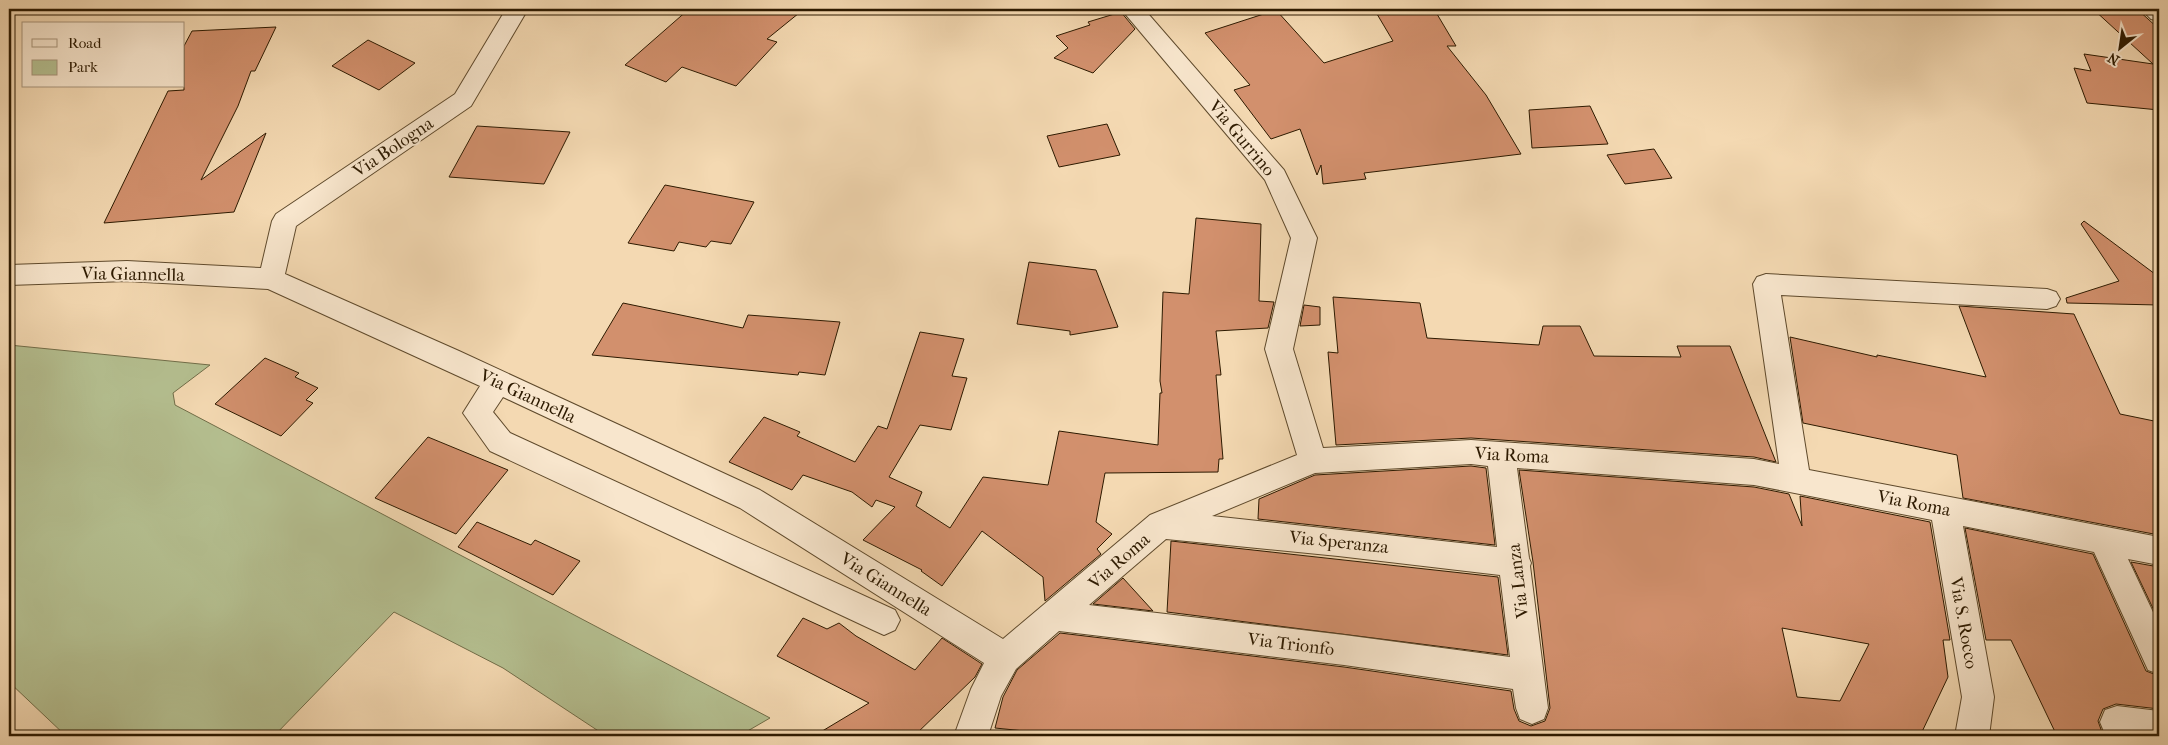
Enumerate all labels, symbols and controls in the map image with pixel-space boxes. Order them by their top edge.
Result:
legend [22,22,185,88]
north arrow [2096,22,2146,72]
text: Road [68,34,102,52]
text: N [2105,49,2123,69]
text: Park [68,58,98,76]
street label: Via Gurrino [1203,95,1279,180]
street label: Via Bologna [348,113,438,182]
street label: Via Giannella [80,263,186,286]
street label: Via Giannella [476,365,580,428]
street label: Via Roma [1473,443,1550,468]
street label: Via Roma [1874,486,1953,521]
street label: Via Speranza [1287,527,1390,558]
street label: Via Roma [1084,529,1155,594]
street label: Via Lanza [1503,542,1534,621]
street label: Via Giannella [835,548,936,621]
street label: Via S. Rocco [1945,575,1982,671]
street label: Via Trionfo [1245,629,1335,660]

